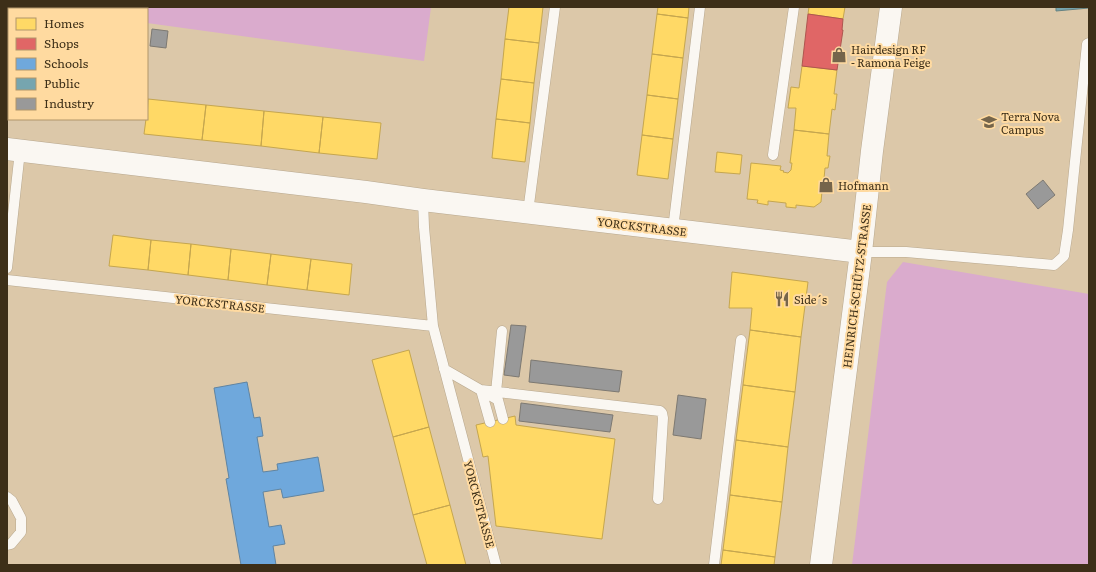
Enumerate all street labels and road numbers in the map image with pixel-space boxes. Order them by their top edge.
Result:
street label: HEINRICH-SCHÜTZ-STRASSE [838,203,874,369]
street label: YORCKSTRASSE [596,213,688,239]
street label: YORCKSTRASSE [174,290,266,316]
street label: YORCKSTRASSE [461,458,499,550]

